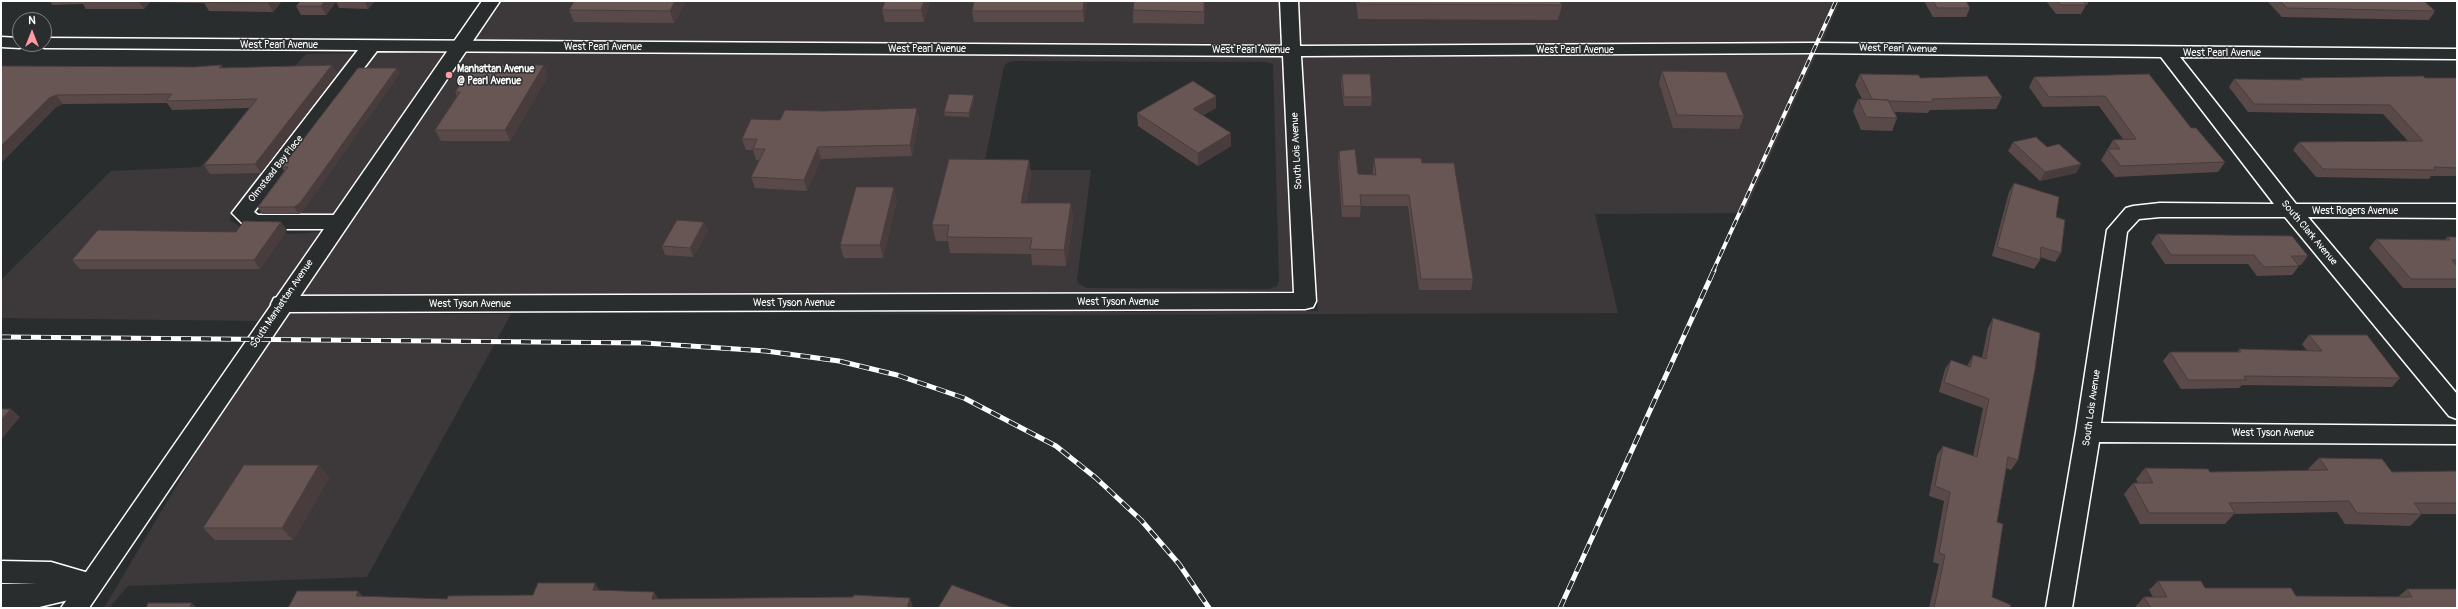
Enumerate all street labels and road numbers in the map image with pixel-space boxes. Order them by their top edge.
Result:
street label: West Pearl Avenue [240,39,318,51]
street label: West Pearl Avenue [564,41,642,53]
street label: West Pearl Avenue [1859,42,1937,56]
street label: West Pearl Avenue [888,43,966,55]
street label: West Pearl Avenue [1212,44,1290,56]
street label: West Pearl Avenue [1536,44,1614,56]
street label: West Pearl Avenue [2183,47,2261,59]
street label: South Lois Avenue [1289,112,1305,190]
street label: Olmstead Bay Place [246,133,306,205]
street label: South Clark Avenue [2278,198,2340,268]
street label: West Rogers Avenue [2312,205,2398,217]
street label: South Manhattan Avenue [248,257,316,351]
street label: West Tyson Avenue [1077,296,1159,308]
street label: West Tyson Avenue [753,297,835,309]
street label: West Tyson Avenue [429,298,511,310]
street label: South Lois Avenue [2081,369,2103,447]
street label: West Tyson Avenue [2232,427,2314,439]

